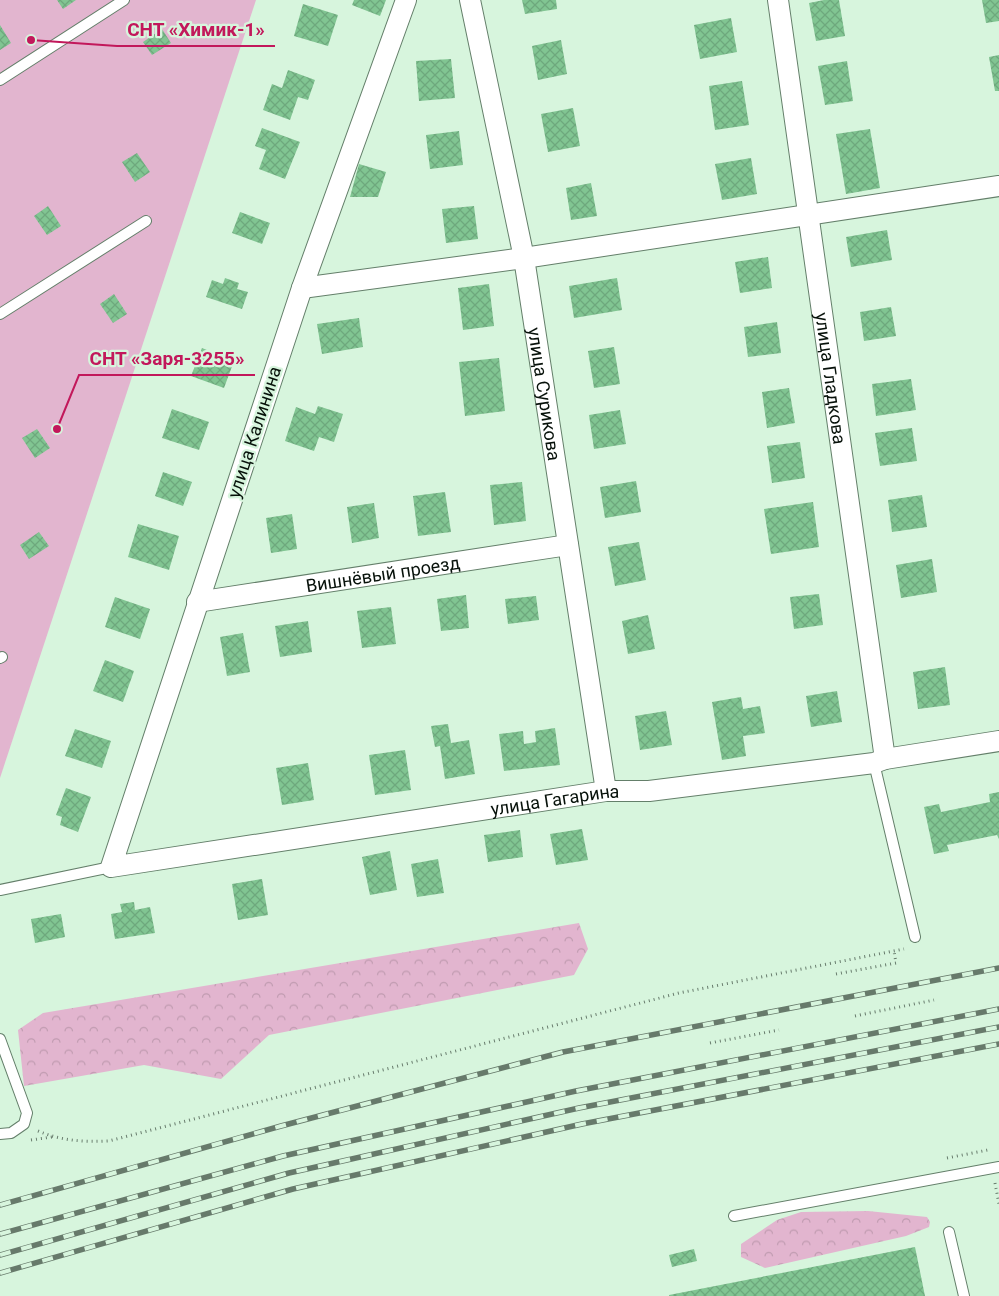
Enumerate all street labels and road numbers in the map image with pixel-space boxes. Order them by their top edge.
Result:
street label: улица Гладкова [812,311,851,445]
street label: улица Сурикова [524,326,566,462]
street label: улица Калинина [223,364,285,500]
street label: Вишнёвый проезд [304,551,461,596]
street label: улица Гагарина [489,780,619,819]

